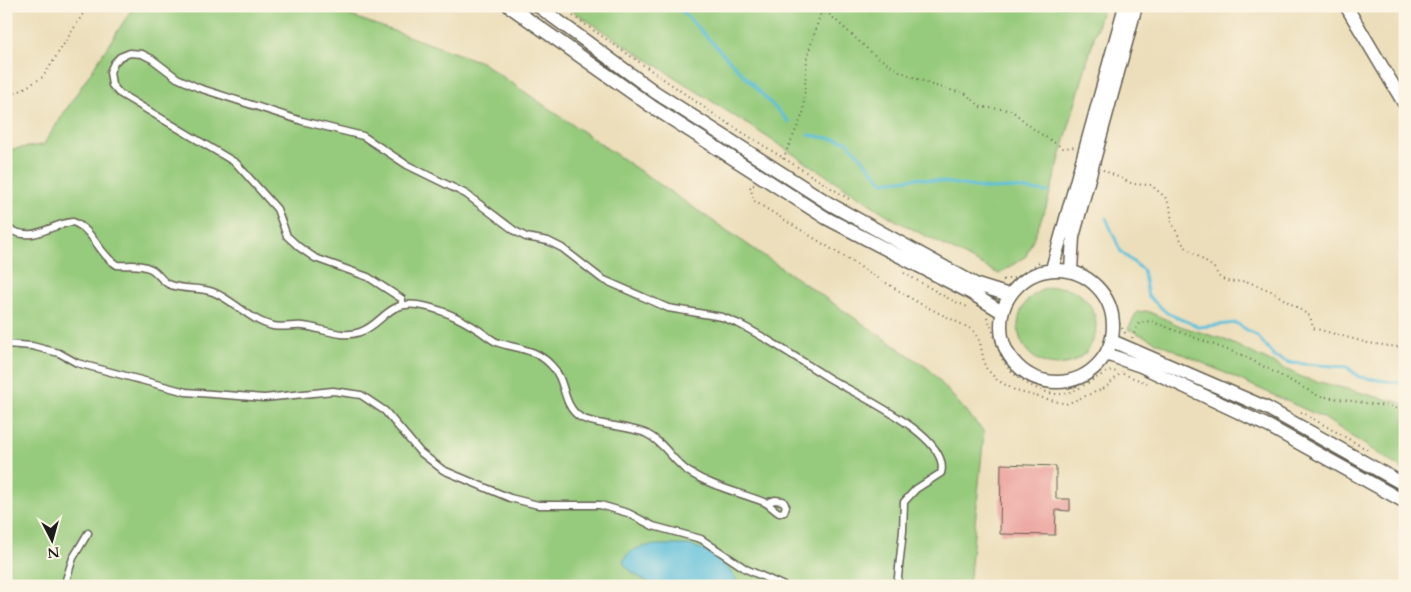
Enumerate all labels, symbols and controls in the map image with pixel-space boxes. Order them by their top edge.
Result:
north arrow [28,514,78,564]
text: N [46,542,60,563]

